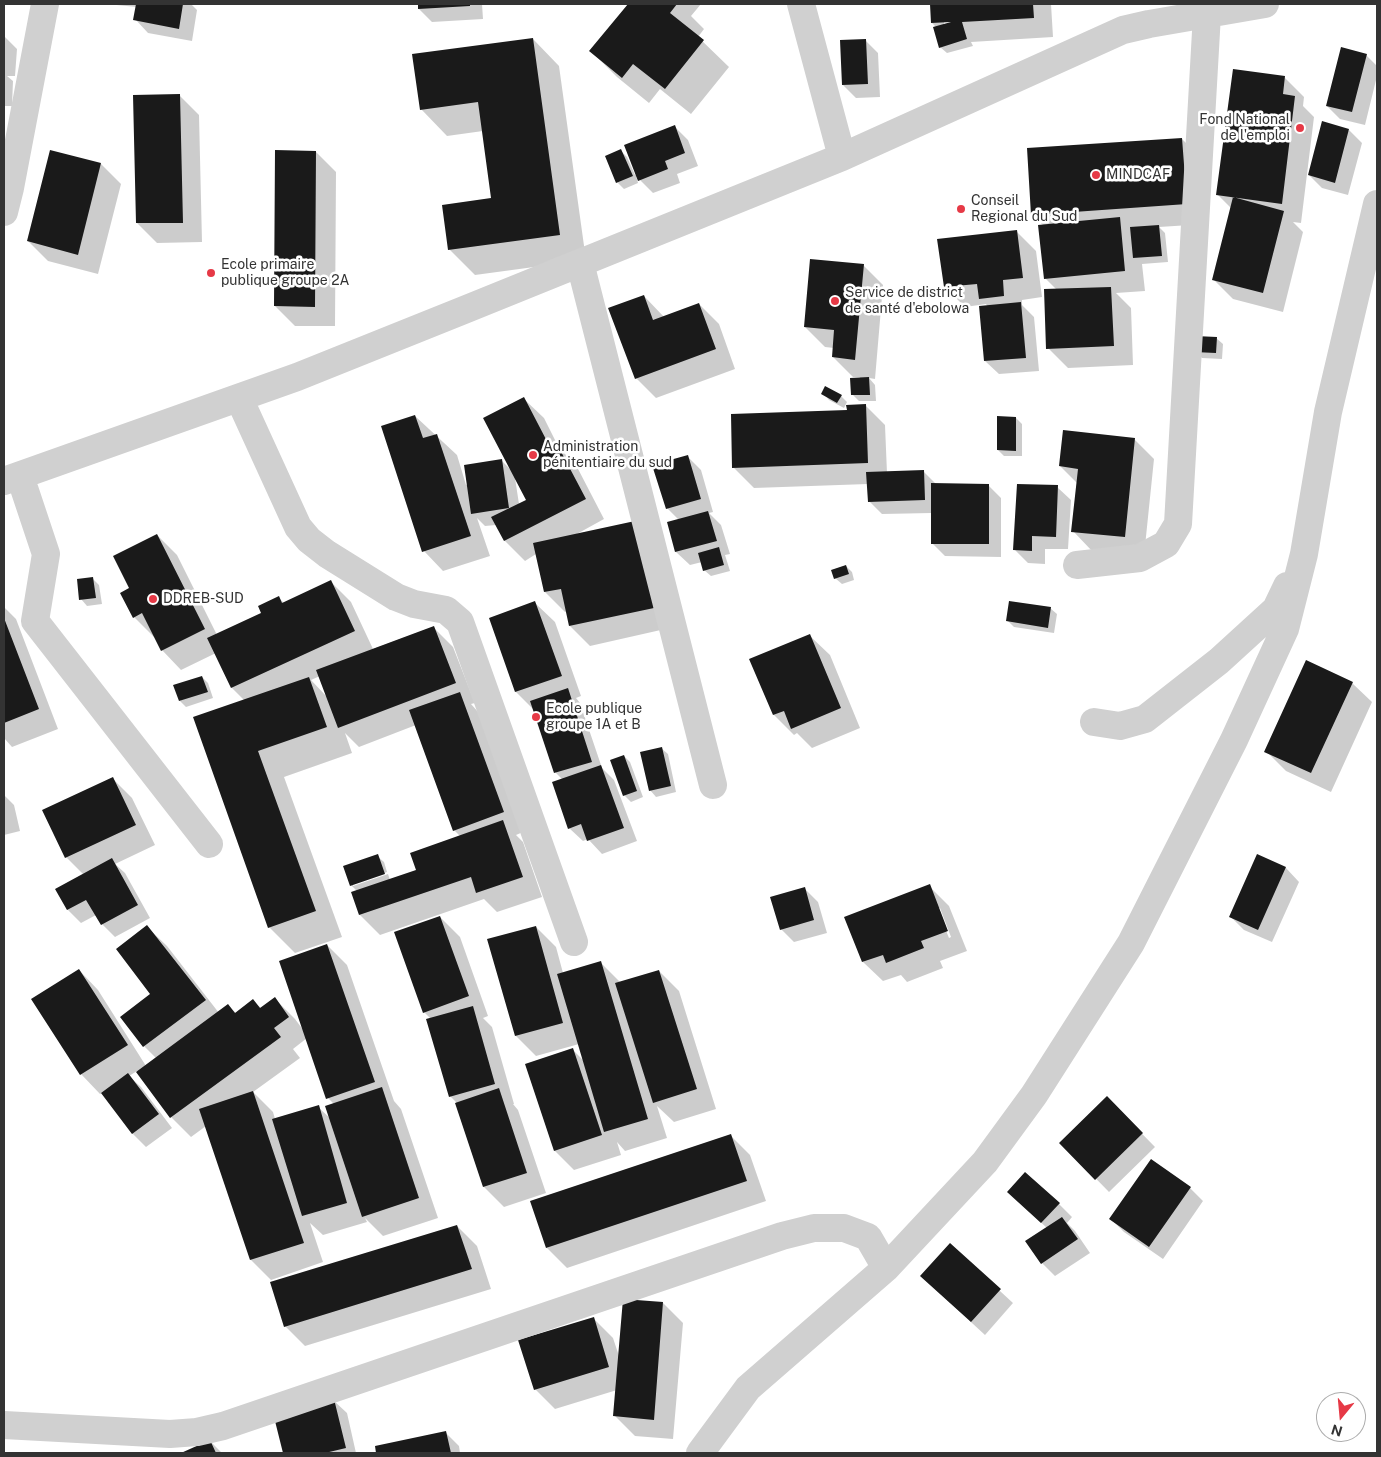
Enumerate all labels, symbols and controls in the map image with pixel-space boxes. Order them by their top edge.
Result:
place label: Fond National de l'emploi [1199,112,1290,144]
marker: Fond National de l'emploi [1294,122,1306,134]
place label: MINDCAF [1106,167,1170,183]
marker: MINDCAF [1090,169,1102,181]
place label: Conseil Regional du Sud [971,193,1077,226]
marker: Conseil Regional du Sud [955,203,967,215]
place label: Ecole primaire publique groupe 2A [221,257,349,290]
marker: Ecole primaire publique groupe 2A [205,267,217,279]
place label: Service de district de santé d'ebolowa [845,285,969,318]
marker: Service de district de santé d'ebolowa [829,295,841,307]
place label: Administration pénitentiaire du sud [543,439,672,472]
marker: Administration pénitentiaire du sud [527,449,539,461]
place label: DDREB-SUD [163,591,244,607]
marker: DDREB-SUD [147,593,159,605]
place label: Ecole publique groupe 1A et B [546,701,642,734]
marker: Ecole publique groupe 1A et B [530,711,542,723]
north arrow [1316,1392,1366,1442]
text: N [1329,1421,1344,1440]

